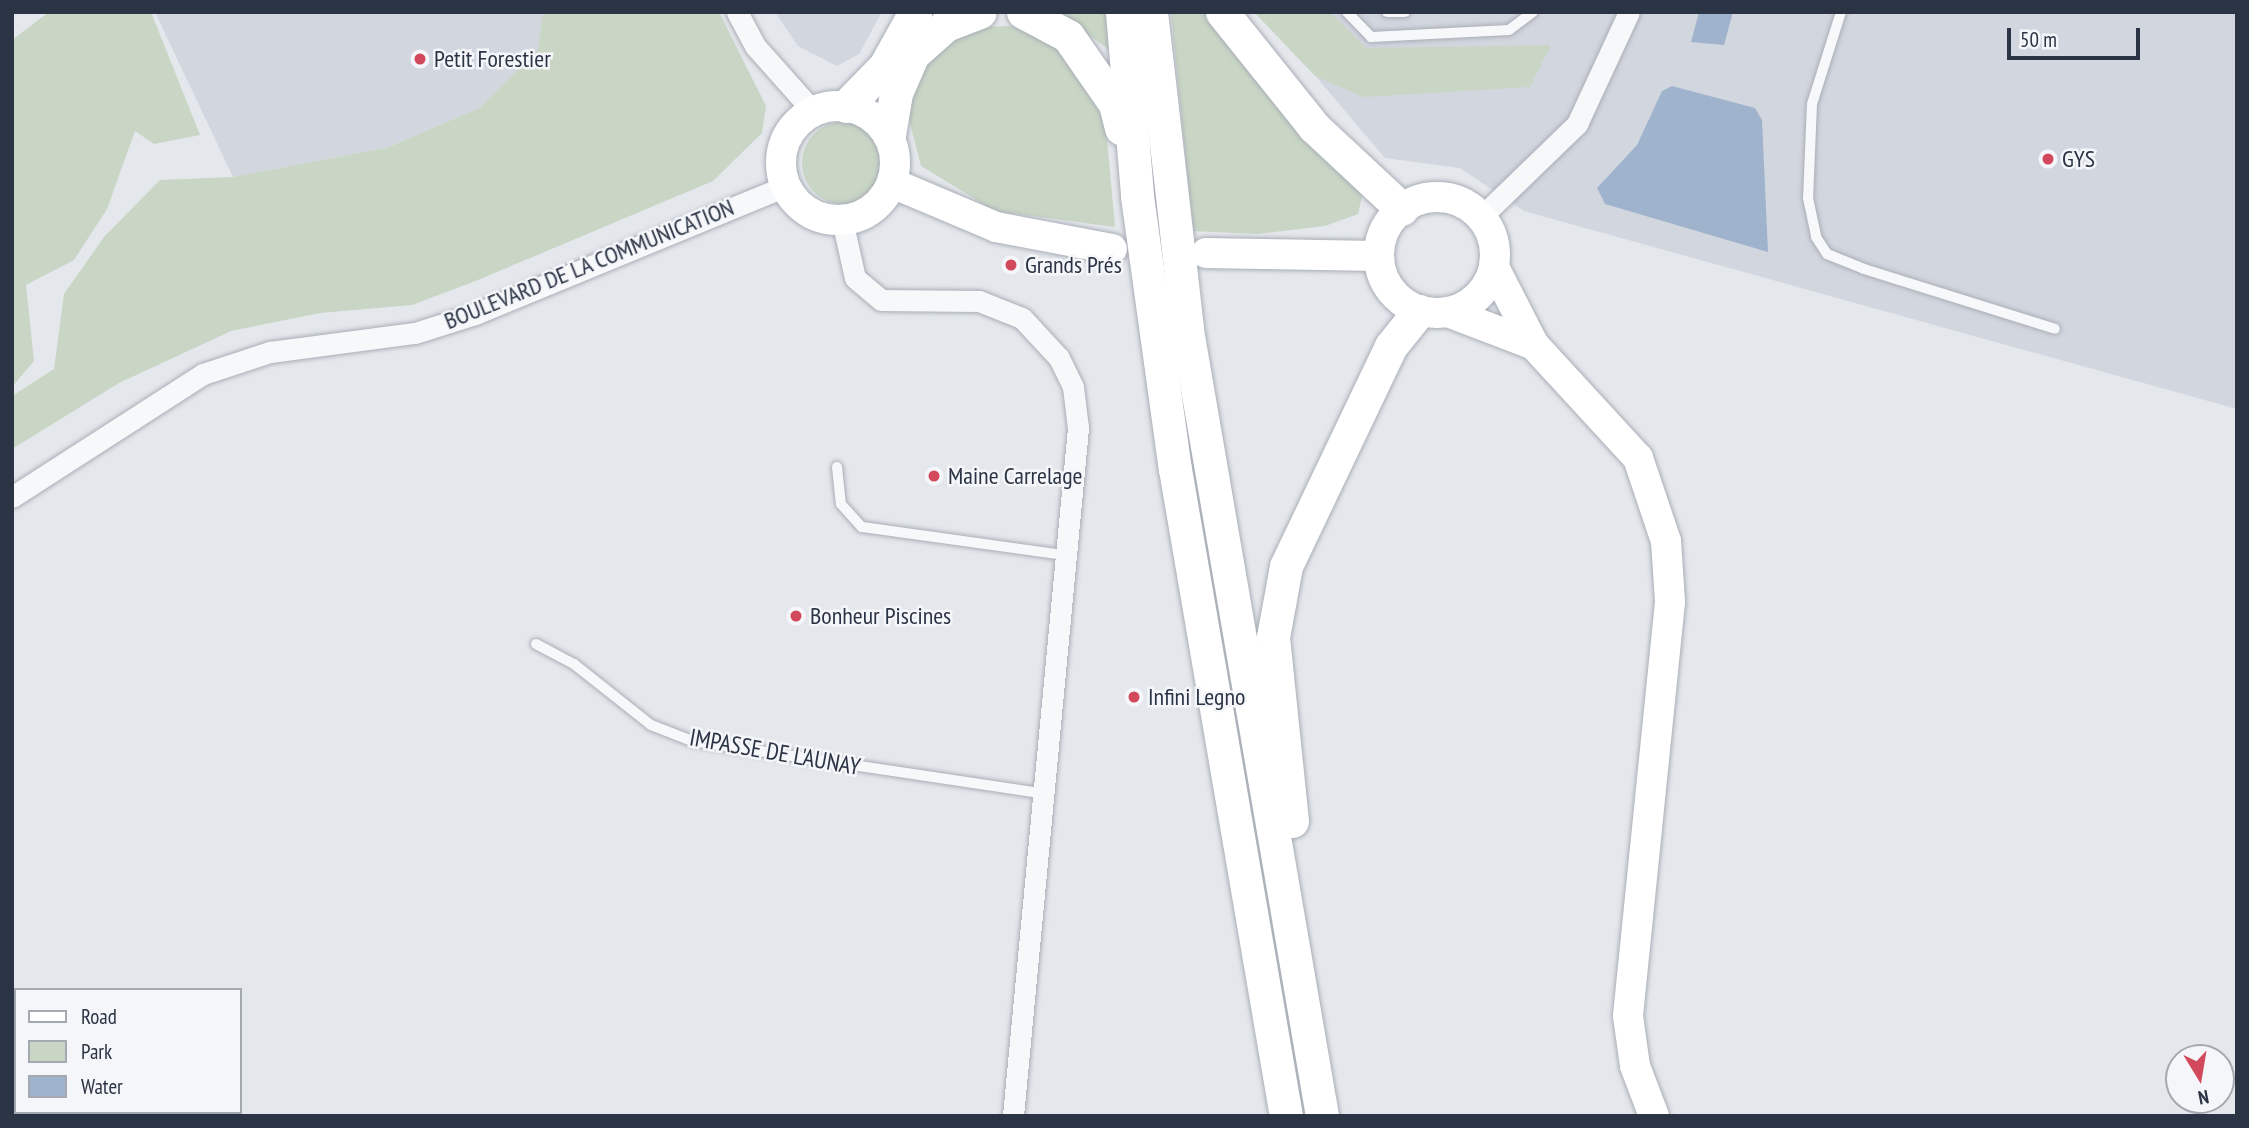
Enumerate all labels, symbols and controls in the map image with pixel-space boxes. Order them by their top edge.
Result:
scale bar [2011,14,2144,58]
text: 50 m [2020,26,2057,53]
place label: Petit Forestier [434,45,551,73]
marker: Petit Forestier [412,51,428,67]
place label: GYS [2062,145,2095,173]
marker: GYS [2040,151,2056,167]
street label: BOULEVARD DE LA COMMUNICATION [440,192,738,336]
place label: Grands Prés [1025,251,1122,279]
marker: Grands Prés [1003,257,1019,273]
place label: Maine Carrelage [948,462,1082,490]
marker: Maine Carrelage [926,468,942,484]
place label: Bonheur Piscines [810,602,951,630]
marker: Bonheur Piscines [788,608,804,624]
place label: Infini Legno [1148,683,1245,711]
marker: Infini Legno [1126,689,1142,705]
street label: IMPASSE DE L'AUNAY [687,723,863,781]
legend [14,988,242,1114]
text: Road [81,1003,117,1030]
text: Park [81,1038,112,1065]
north arrow [2165,1044,2235,1114]
text: Water [81,1073,123,1100]
text: N [2196,1085,2211,1110]

